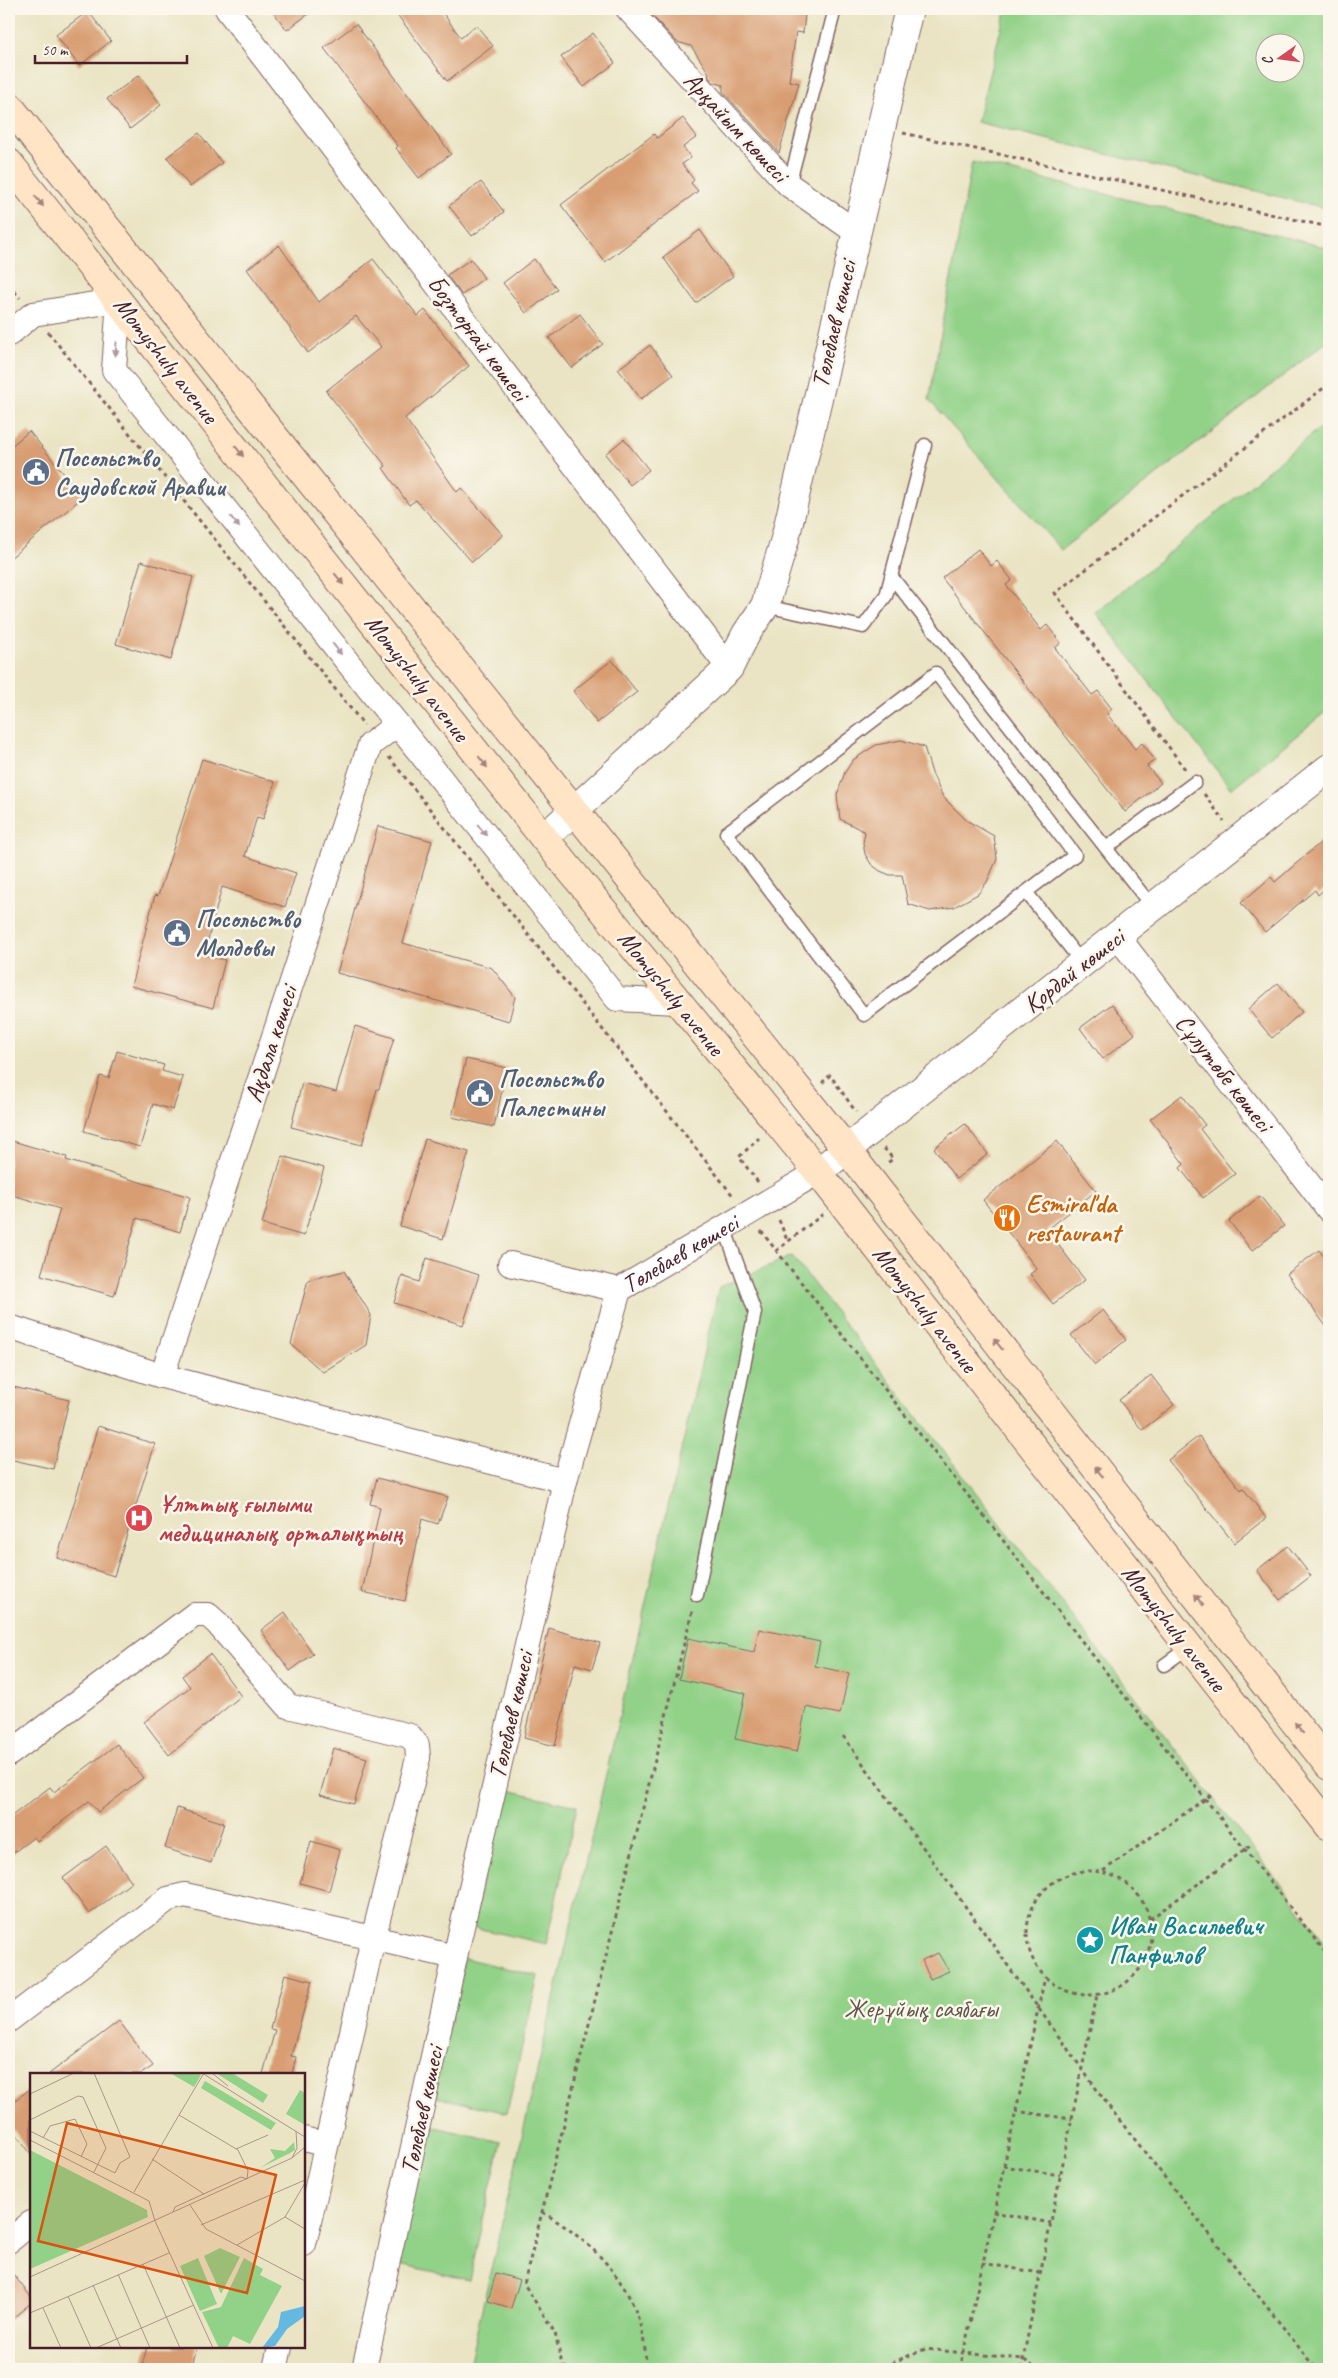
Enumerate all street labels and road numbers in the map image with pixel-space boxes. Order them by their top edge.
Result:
street label: Арқайым көшесі [677,65,798,191]
street label: Төлебаев көшесі [804,254,865,391]
street label: Бозторғай көшесі [419,269,538,411]
street label: Momyshuly avenue [106,290,227,432]
street label: Momyshuly avenue [357,608,478,750]
street label: Қордай көшесі [1017,920,1134,1020]
street label: Momyshuly avenue [610,924,733,1064]
street label: Ақдала көшесі [237,979,306,1106]
street label: Сұлутөбе көшесі [1168,1008,1282,1141]
street label: Төлебаев көшесі [616,1205,747,1301]
street label: Momyshuly avenue [865,1239,986,1381]
street label: Momyshuly avenue [1114,1558,1235,1700]
street label: Төлебаев көшесі [481,1645,542,1782]
street label: Төлебаев көшесі [393,2040,452,2177]

